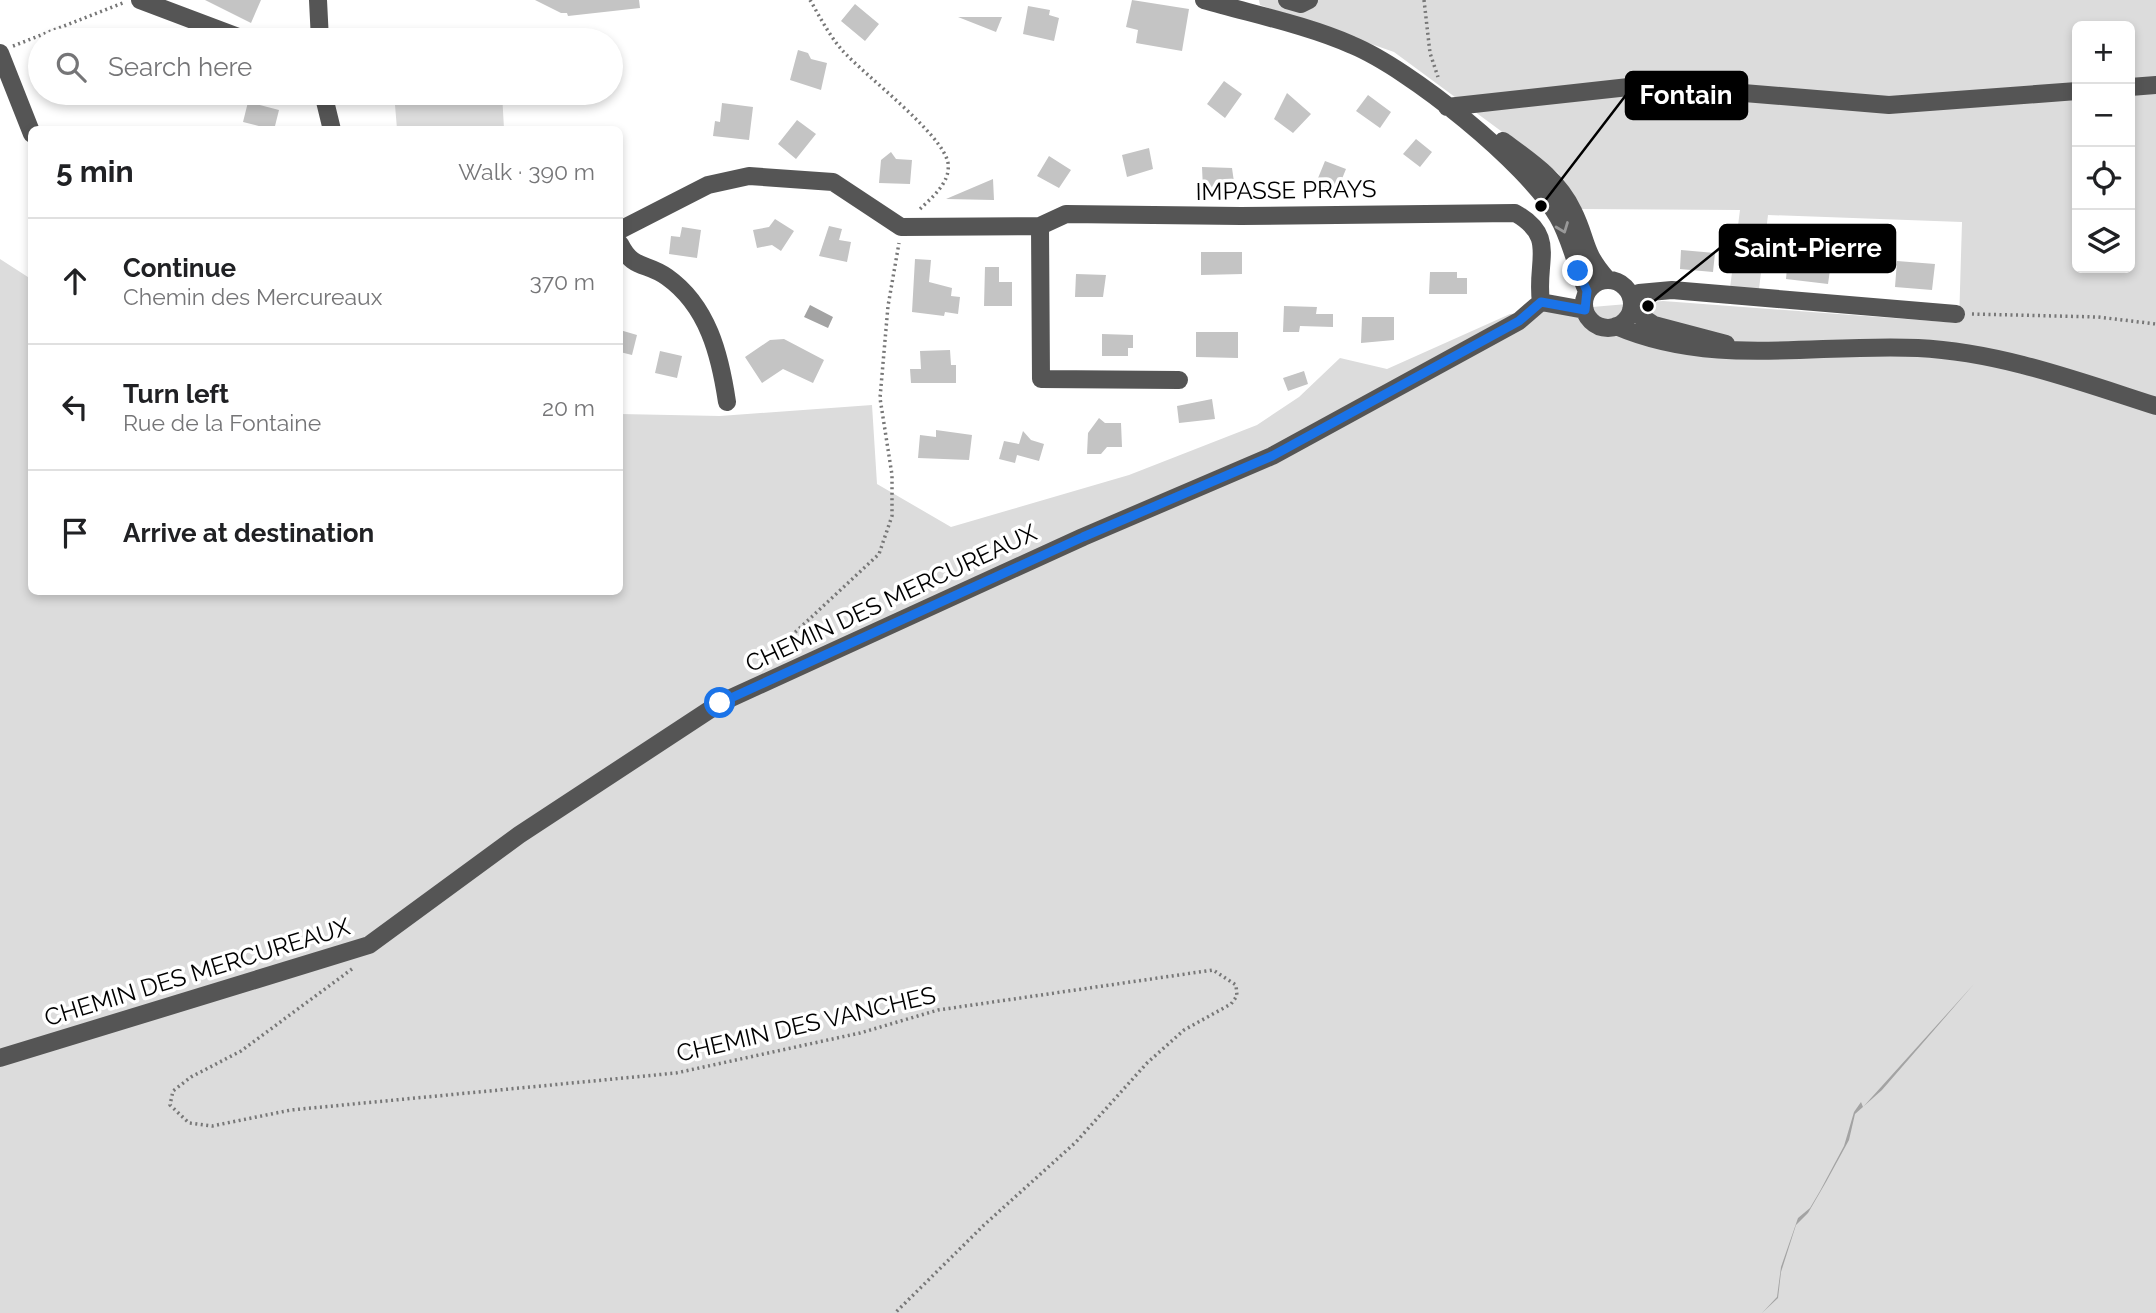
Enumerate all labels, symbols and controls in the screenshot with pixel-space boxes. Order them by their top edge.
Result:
map controls [2072,21,2135,273]
button: + [2072,21,2135,84]
search box [28,28,623,105]
icon: search [52,48,90,86]
text: Search here [108,52,252,82]
callout: Fontain [1626,72,1747,119]
text: Fontain [1640,80,1732,110]
button: − [2072,84,2135,147]
button: locate [2072,147,2135,210]
text: 5 min [56,154,134,189]
text: Walk · 390 m [458,158,595,185]
street label: IMPASSE PRAYS [1195,174,1377,206]
button: layers [2072,210,2135,273]
one-way arrow [1554,222,1568,234]
callout: Saint-Pierre [1720,225,1895,272]
text: Saint-Pierre [1734,233,1882,263]
text: Continue [123,253,236,283]
route end [1562,255,1593,286]
icon: ahead [56,262,94,300]
text: 370 m [530,268,595,295]
text: Chemin des Mercureaux [123,283,382,310]
text: Turn left [123,379,229,409]
icon: left [56,388,94,426]
text: 20 m [542,394,595,421]
text: Rue de la Fontaine [123,409,321,436]
icon: arrive [56,514,94,552]
street label: CHEMIN DES MERCUREAUX [741,517,1042,678]
text: Arrive at destination [123,518,374,548]
route start [704,687,735,718]
street label: CHEMIN DES MERCUREAUX [41,911,354,1032]
street label: CHEMIN DES VANCHES [674,980,938,1068]

